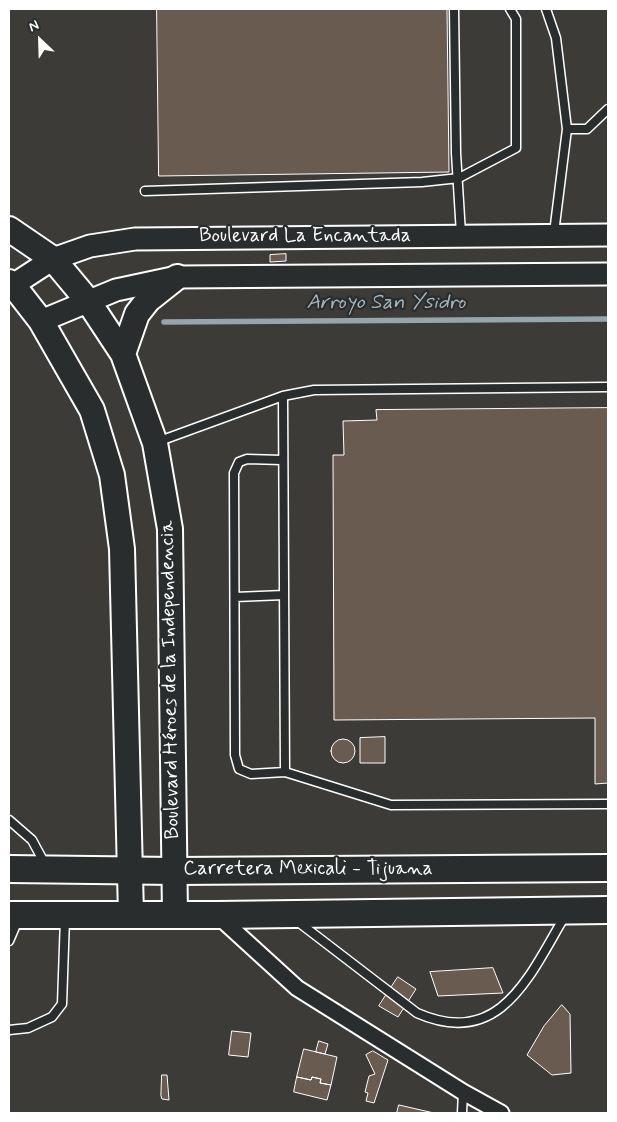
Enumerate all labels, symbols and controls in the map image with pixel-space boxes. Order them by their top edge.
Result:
north arrow [15,15,65,65]
text: N [26,16,42,36]
street label: Boulevard La Encantada [199,225,411,249]
water label: Arroyo San Ysidro [306,291,466,317]
street label: Boulevard Héroes de la Independencia [156,520,186,840]
street label: Carretera Mexicali - Tijuana [183,858,433,882]

